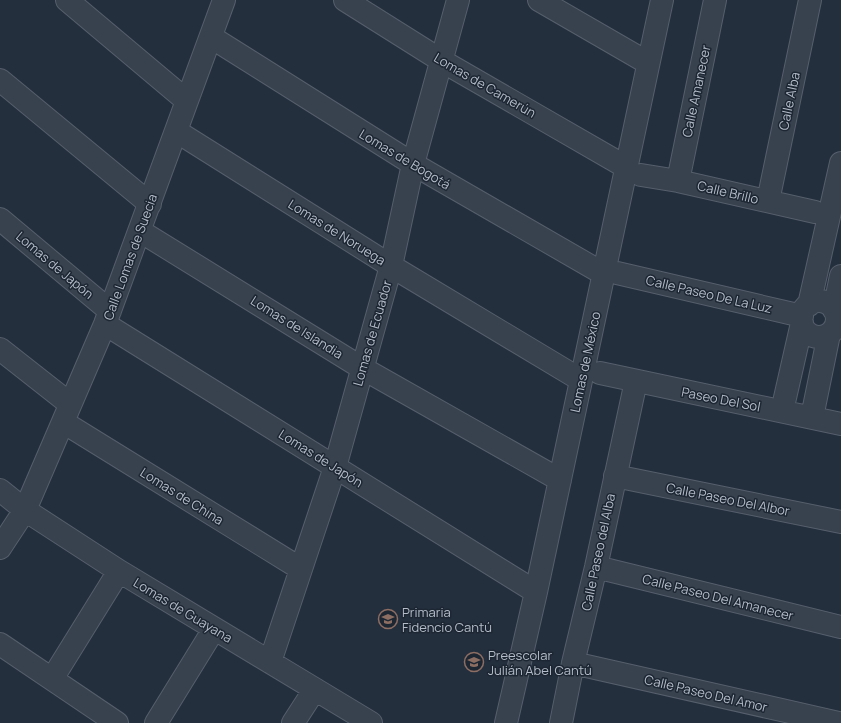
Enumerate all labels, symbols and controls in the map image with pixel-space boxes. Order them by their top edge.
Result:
street label: Calle Amanecer [677,43,715,139]
street label: Lomas de Camerún [431,48,539,122]
street label: Calle Alba [774,70,804,132]
street label: Lomas de Bogotá [356,125,454,193]
street label: Calle Brillo [696,176,761,208]
street label: Calle Lomas de Suecia [99,191,161,323]
street label: Lomas de Noruega [285,195,389,269]
street label: Lomas de Japón [12,227,98,303]
street label: Calle Paseo De La Luz [644,271,774,317]
street label: Lomas de Ecuador [348,278,396,388]
street label: Lomas de Islandia [247,291,347,363]
street label: Lomas de México [566,310,605,414]
street label: Paseo Del Sol [680,383,762,415]
street label: Lomas de Japón [275,425,367,491]
street label: Lomas de China [137,463,227,529]
street label: Calle Paseo Del Albor [665,478,792,520]
street label: Calle Paseo del Alba [577,492,619,612]
street label: Calle Paseo Del Amanecer [640,569,796,625]
street label: Lomas de Guayana [130,573,236,647]
place label: Primaria Fidencio Cantú [402,603,492,636]
school or university icon: Primaria Fidencio Cantú [377,608,399,630]
place label: Preescolar Julián Abel Cantú [488,646,592,679]
school or university icon: Preescolar Julián Abel Cantú [463,651,485,673]
street label: Calle Paseo Del Amor [643,670,770,716]

